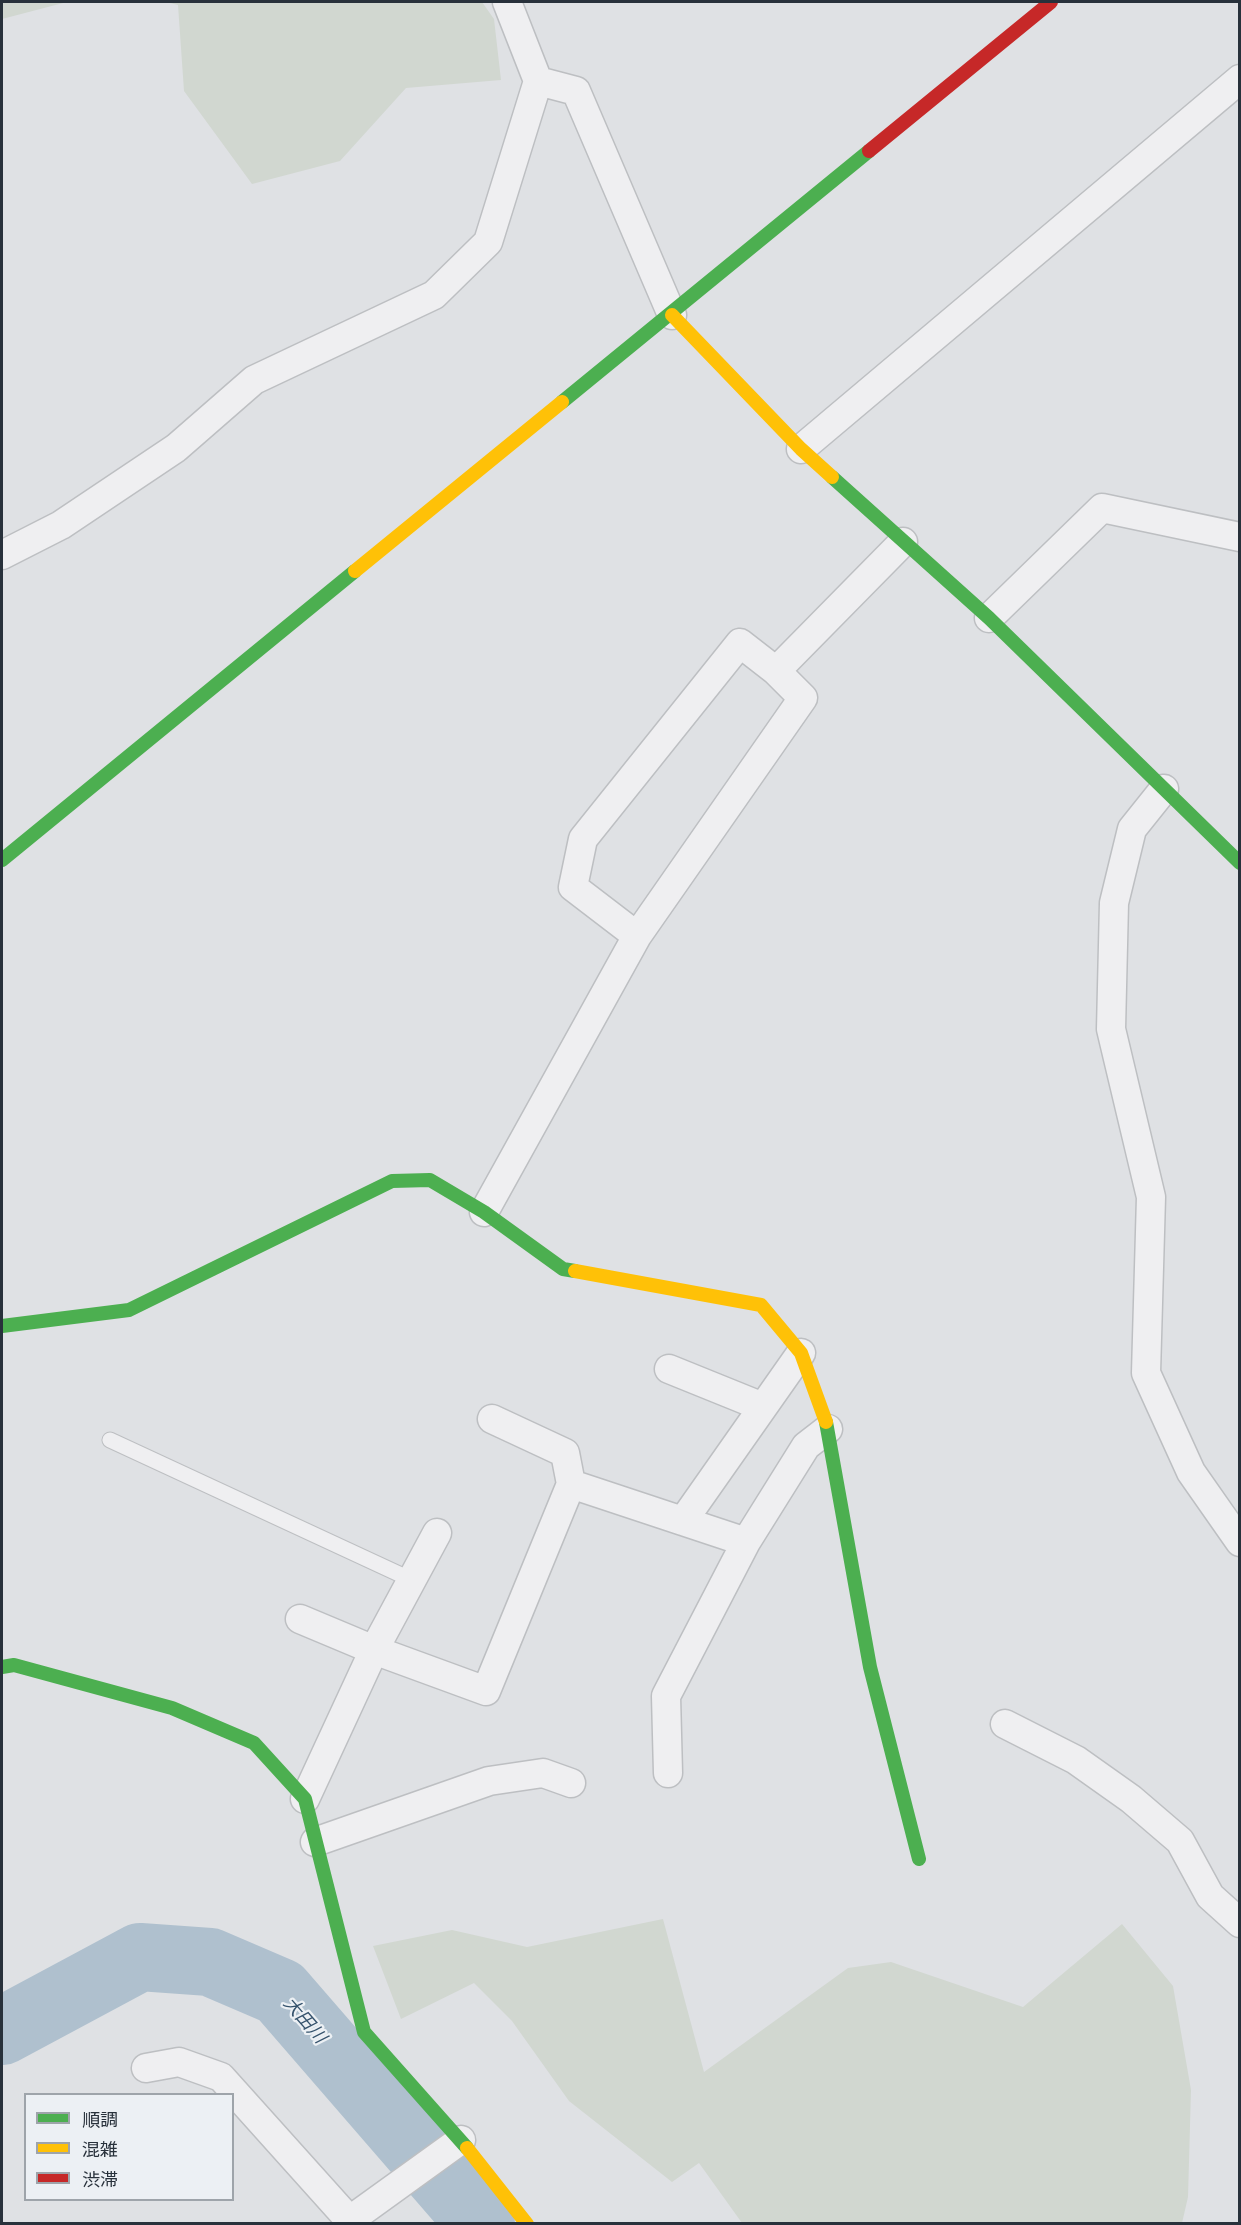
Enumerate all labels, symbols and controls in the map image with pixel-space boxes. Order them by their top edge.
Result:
water label: 大田川 [279,1993,331,2047]
legend [24,2093,234,2201]
text: 順調 [82,2109,118,2129]
text: 混雑 [82,2139,118,2159]
text: 渋滞 [82,2169,118,2189]

